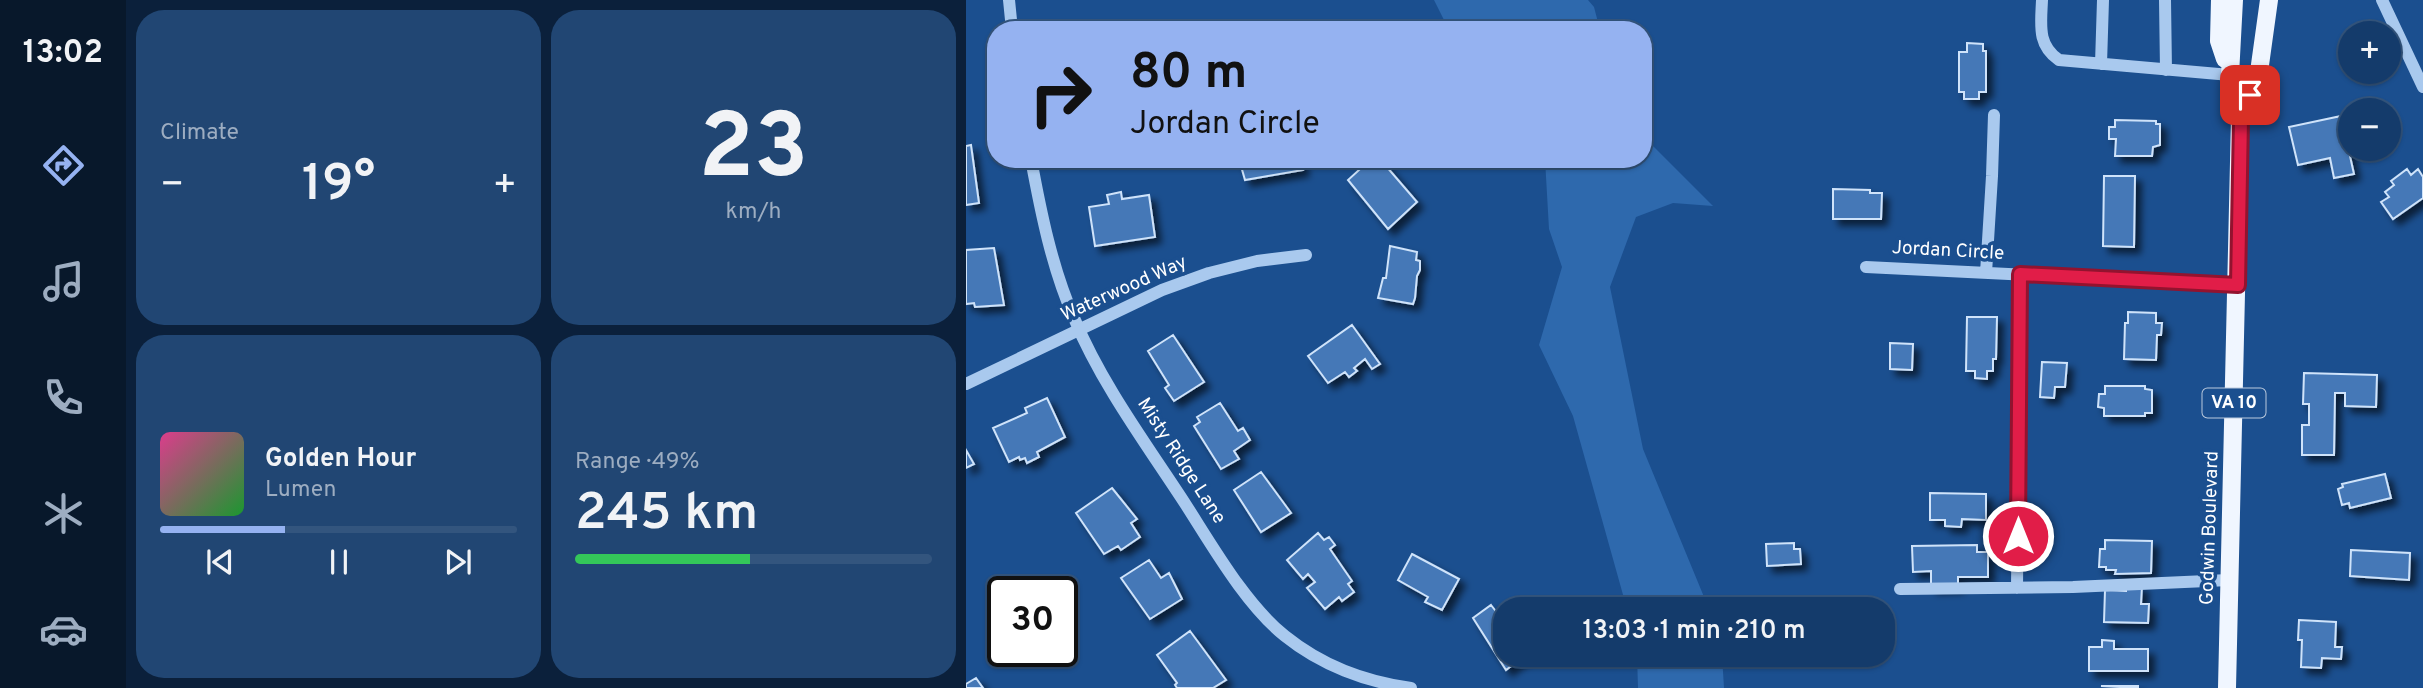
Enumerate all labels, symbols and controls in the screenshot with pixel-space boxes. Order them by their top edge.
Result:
map controls [2338,21,2401,161]
button: + [2338,21,2401,84]
text: 13:02 [23,34,103,74]
text: 80 m [1130,44,1247,106]
icon: right [1015,49,1106,140]
pin [2220,65,2280,125]
icon: arrive [2231,76,2269,114]
text: 23 [698,95,809,210]
button: − [2338,98,2401,161]
text: Jordan Circle [1130,105,1320,145]
text: Climate [160,119,239,148]
icon: directions [39,141,88,190]
text: 19° [302,153,375,219]
text: − [160,162,185,211]
text: + [492,162,517,211]
text: km/h [726,198,781,227]
street label: Jordan Circle [1891,236,2005,266]
street label: Waterwood Way [1057,250,1191,328]
icon: music [39,257,88,306]
icon: phone [39,373,88,422]
road number: VA 10 [2202,388,2266,418]
street label: Misty Ridge Lane [1131,393,1231,529]
text: Golden Hour [265,443,416,476]
text: Range · 49% [575,448,699,477]
street label: Godwin Boulevard [2195,451,2225,605]
text: Lumen [265,476,336,505]
text: 245 km [575,482,758,548]
icon: climate [39,489,88,538]
position arrow [1981,499,2055,573]
icon: previous [201,543,239,581]
icon: pause [320,543,358,581]
icon: next [439,543,477,581]
speed limit sign: 30 [987,576,1078,667]
icon: car [39,605,88,654]
text: 13:03 · 1 min · 210 m [1582,615,1806,648]

